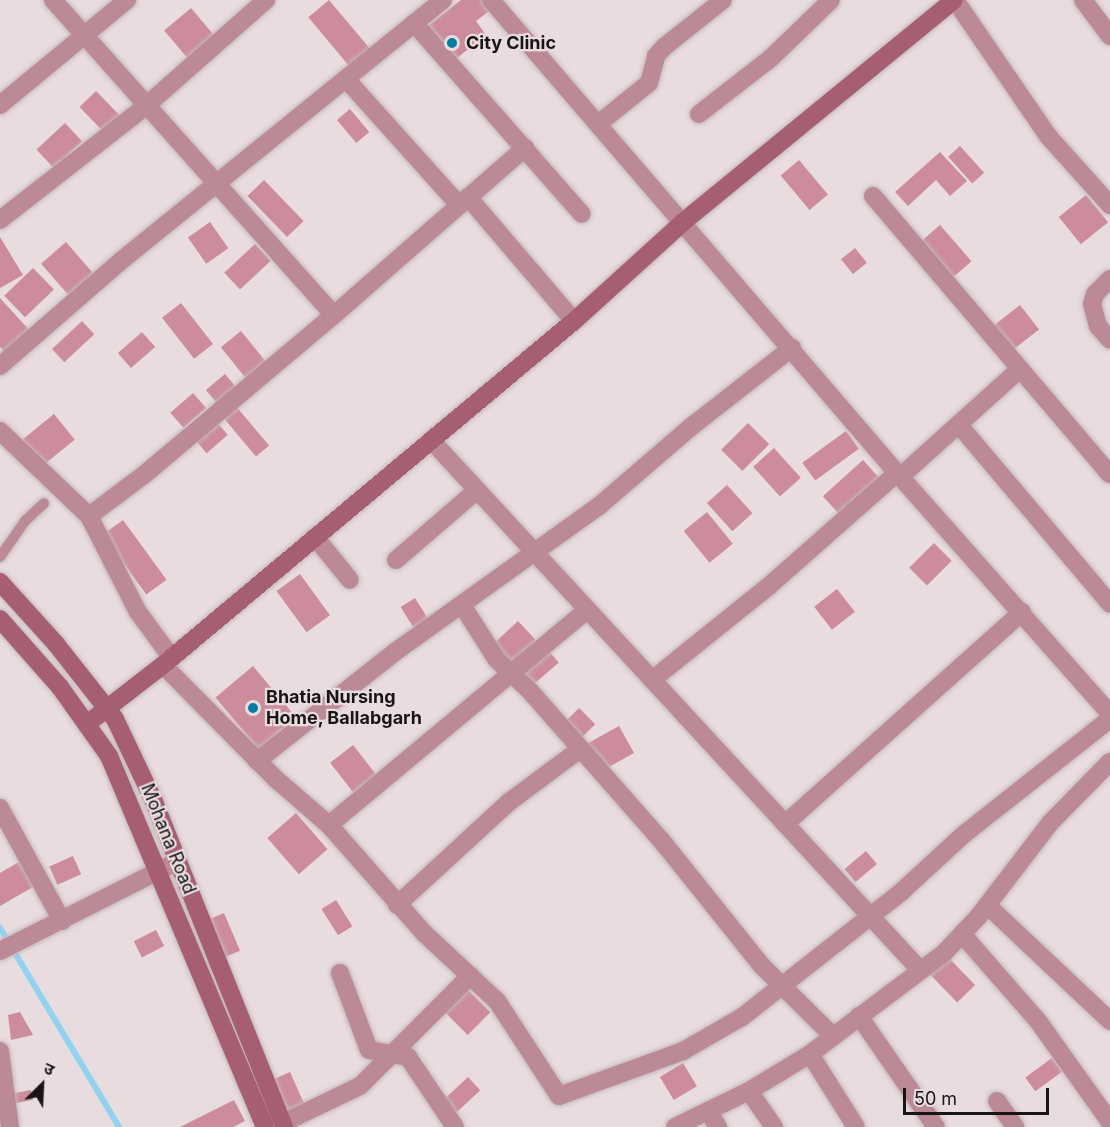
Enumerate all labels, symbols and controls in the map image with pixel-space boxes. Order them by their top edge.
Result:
place label: City Clinic [466,32,556,54]
marker: City Clinic [443,34,461,52]
place label: Bhatia Nursing Home, Ballabgarh [266,687,422,730]
marker: Bhatia Nursing Home, Ballabgarh [244,699,262,717]
street label: Mohana Road [136,781,200,897]
north arrow [12,1055,72,1115]
text: उ [41,1058,58,1080]
scale bar [906,1076,1052,1114]
text: 50 m [914,1088,957,1109]

